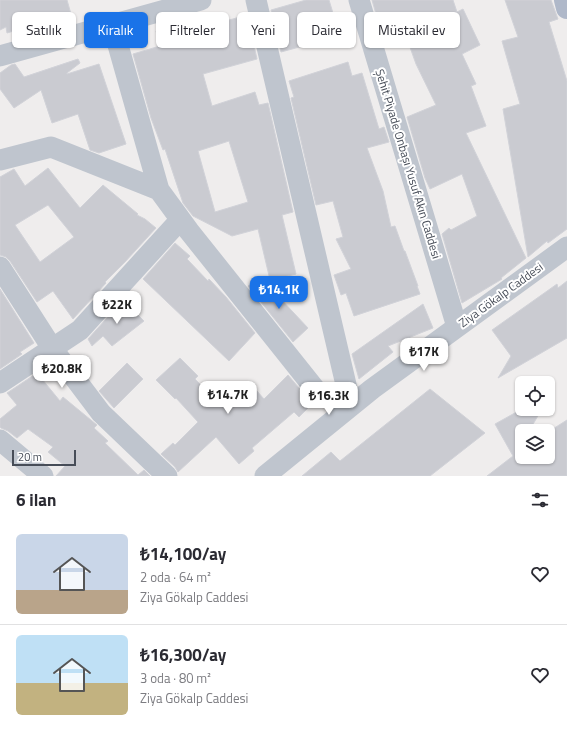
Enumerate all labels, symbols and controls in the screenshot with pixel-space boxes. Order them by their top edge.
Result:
chip: Satılık [12,12,76,48]
chip: Kiralık [84,12,148,48]
chip: Filtreler [156,12,229,48]
chip: Yeni [237,12,289,48]
chip: Daire [297,12,356,48]
chip: Müstakil ev [364,12,460,48]
street label: Şehit Piyade Onbaşı Yusuf Akın Caddesi [371,67,446,261]
street label: Ziya Gökalp Caddesi [455,257,547,332]
pin: ₺14.1K [246,276,312,310]
text: ₺14.1K [259,279,299,299]
pin: ₺22K [93,291,141,325]
text: ₺22K [102,294,132,314]
pin: ₺17K [400,338,448,372]
text: ₺17K [409,341,439,361]
pin: ₺20.8K [29,355,95,389]
text: ₺20.8K [42,358,82,378]
map controls [515,376,555,464]
button: locate [515,376,555,416]
pin: ₺14.7K [195,381,261,415]
pin: ₺16.3K [296,382,362,416]
text: ₺14.7K [208,384,248,404]
text: ₺16.3K [309,385,349,405]
button: layers [515,424,555,464]
scale bar [12,448,76,467]
text: 20 m [18,449,42,465]
text: 6 ilan [16,487,56,513]
icon: filters [529,489,551,511]
text: ₺14,100/ay [140,541,226,567]
icon: home [48,550,96,598]
icon: heart [529,563,551,585]
text: 2 oda · 64 m² [140,567,211,587]
text: Ziya Gökalp Caddesi [140,587,248,607]
text: ₺16,300/ay [140,642,226,668]
icon: home [48,651,96,699]
icon: heart [529,664,551,686]
text: 3 oda · 80 m² [140,668,211,688]
text: Ziya Gökalp Caddesi [140,688,248,708]

